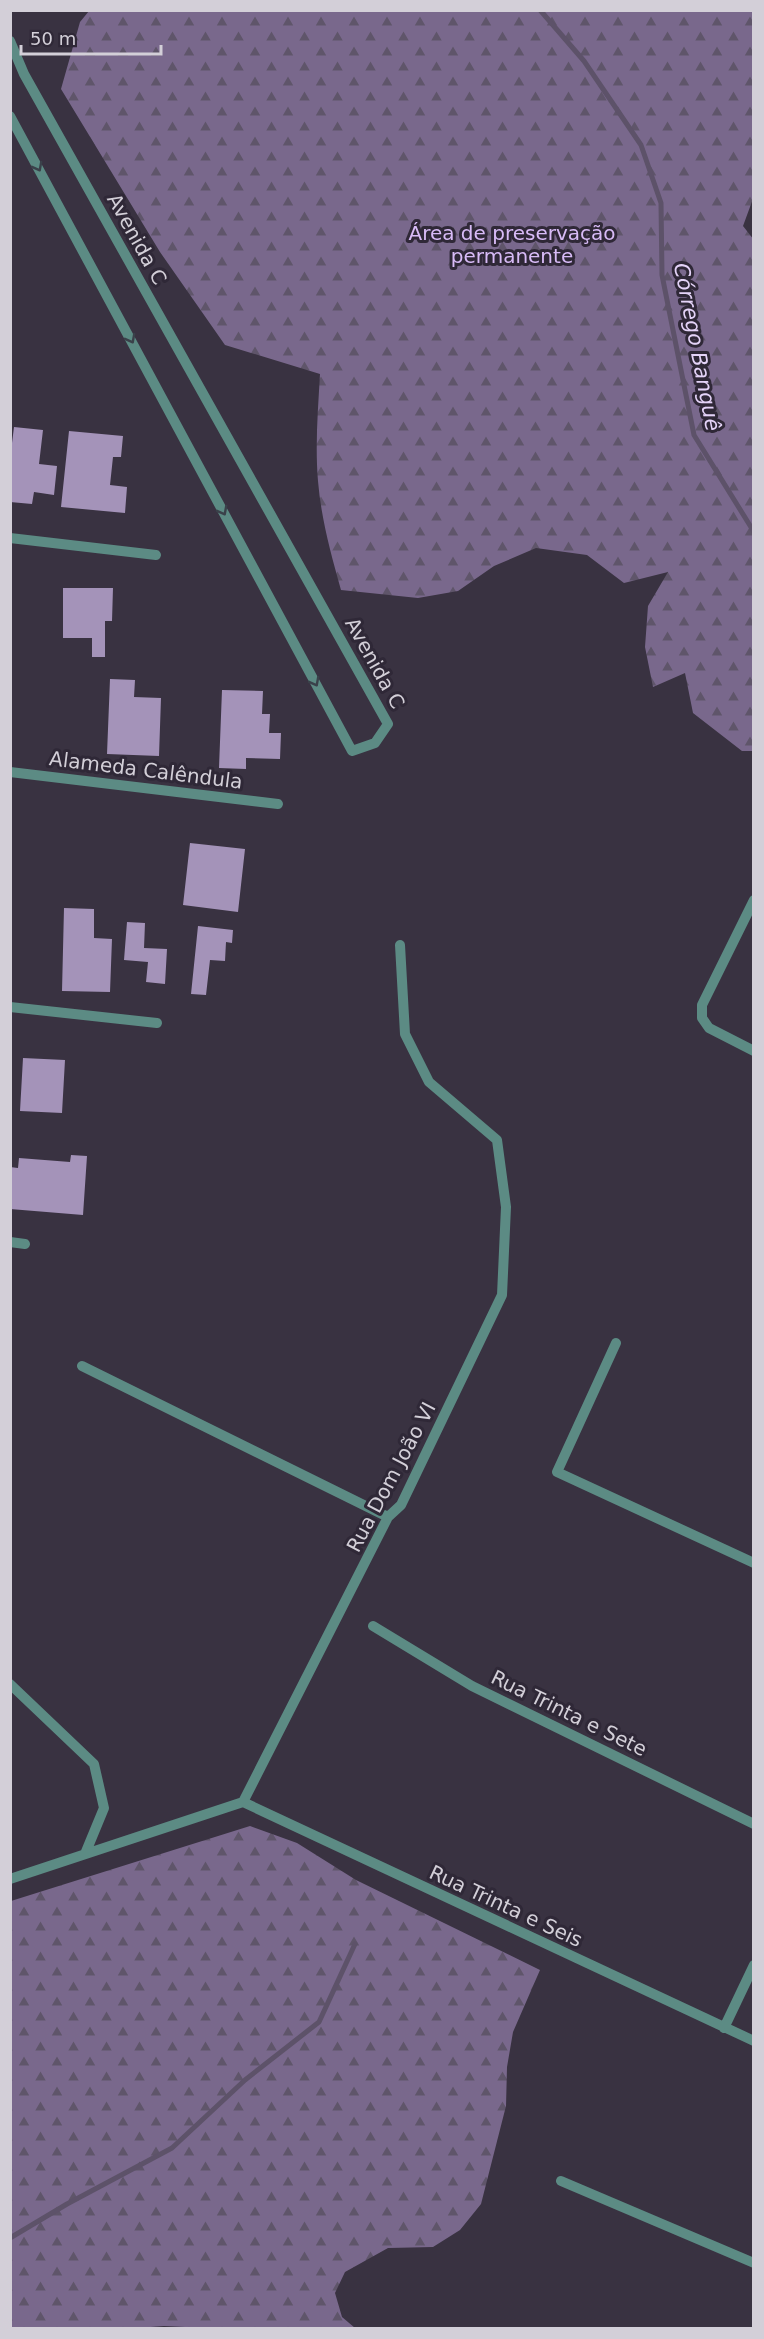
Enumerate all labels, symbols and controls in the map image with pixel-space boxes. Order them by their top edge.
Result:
scale bar [21,18,160,56]
text: 50 m [30,28,76,49]
one-way arrow [31,161,42,171]
street label: Avenida C [102,189,172,289]
park label: Área de preservação permanente [408,221,616,268]
water label: Córrego Banguê [669,261,725,433]
one-way arrow [124,333,135,343]
one-way arrow [216,504,227,515]
street label: Avenida C [340,613,410,713]
one-way arrow [308,676,319,687]
street label: Alameda Calêndula [48,746,244,794]
street label: Rua Dom João VI [341,1398,441,1556]
street label: Rua Trinta e Sete [487,1665,651,1761]
street label: Rua Trinta e Seis [426,1860,586,1952]

